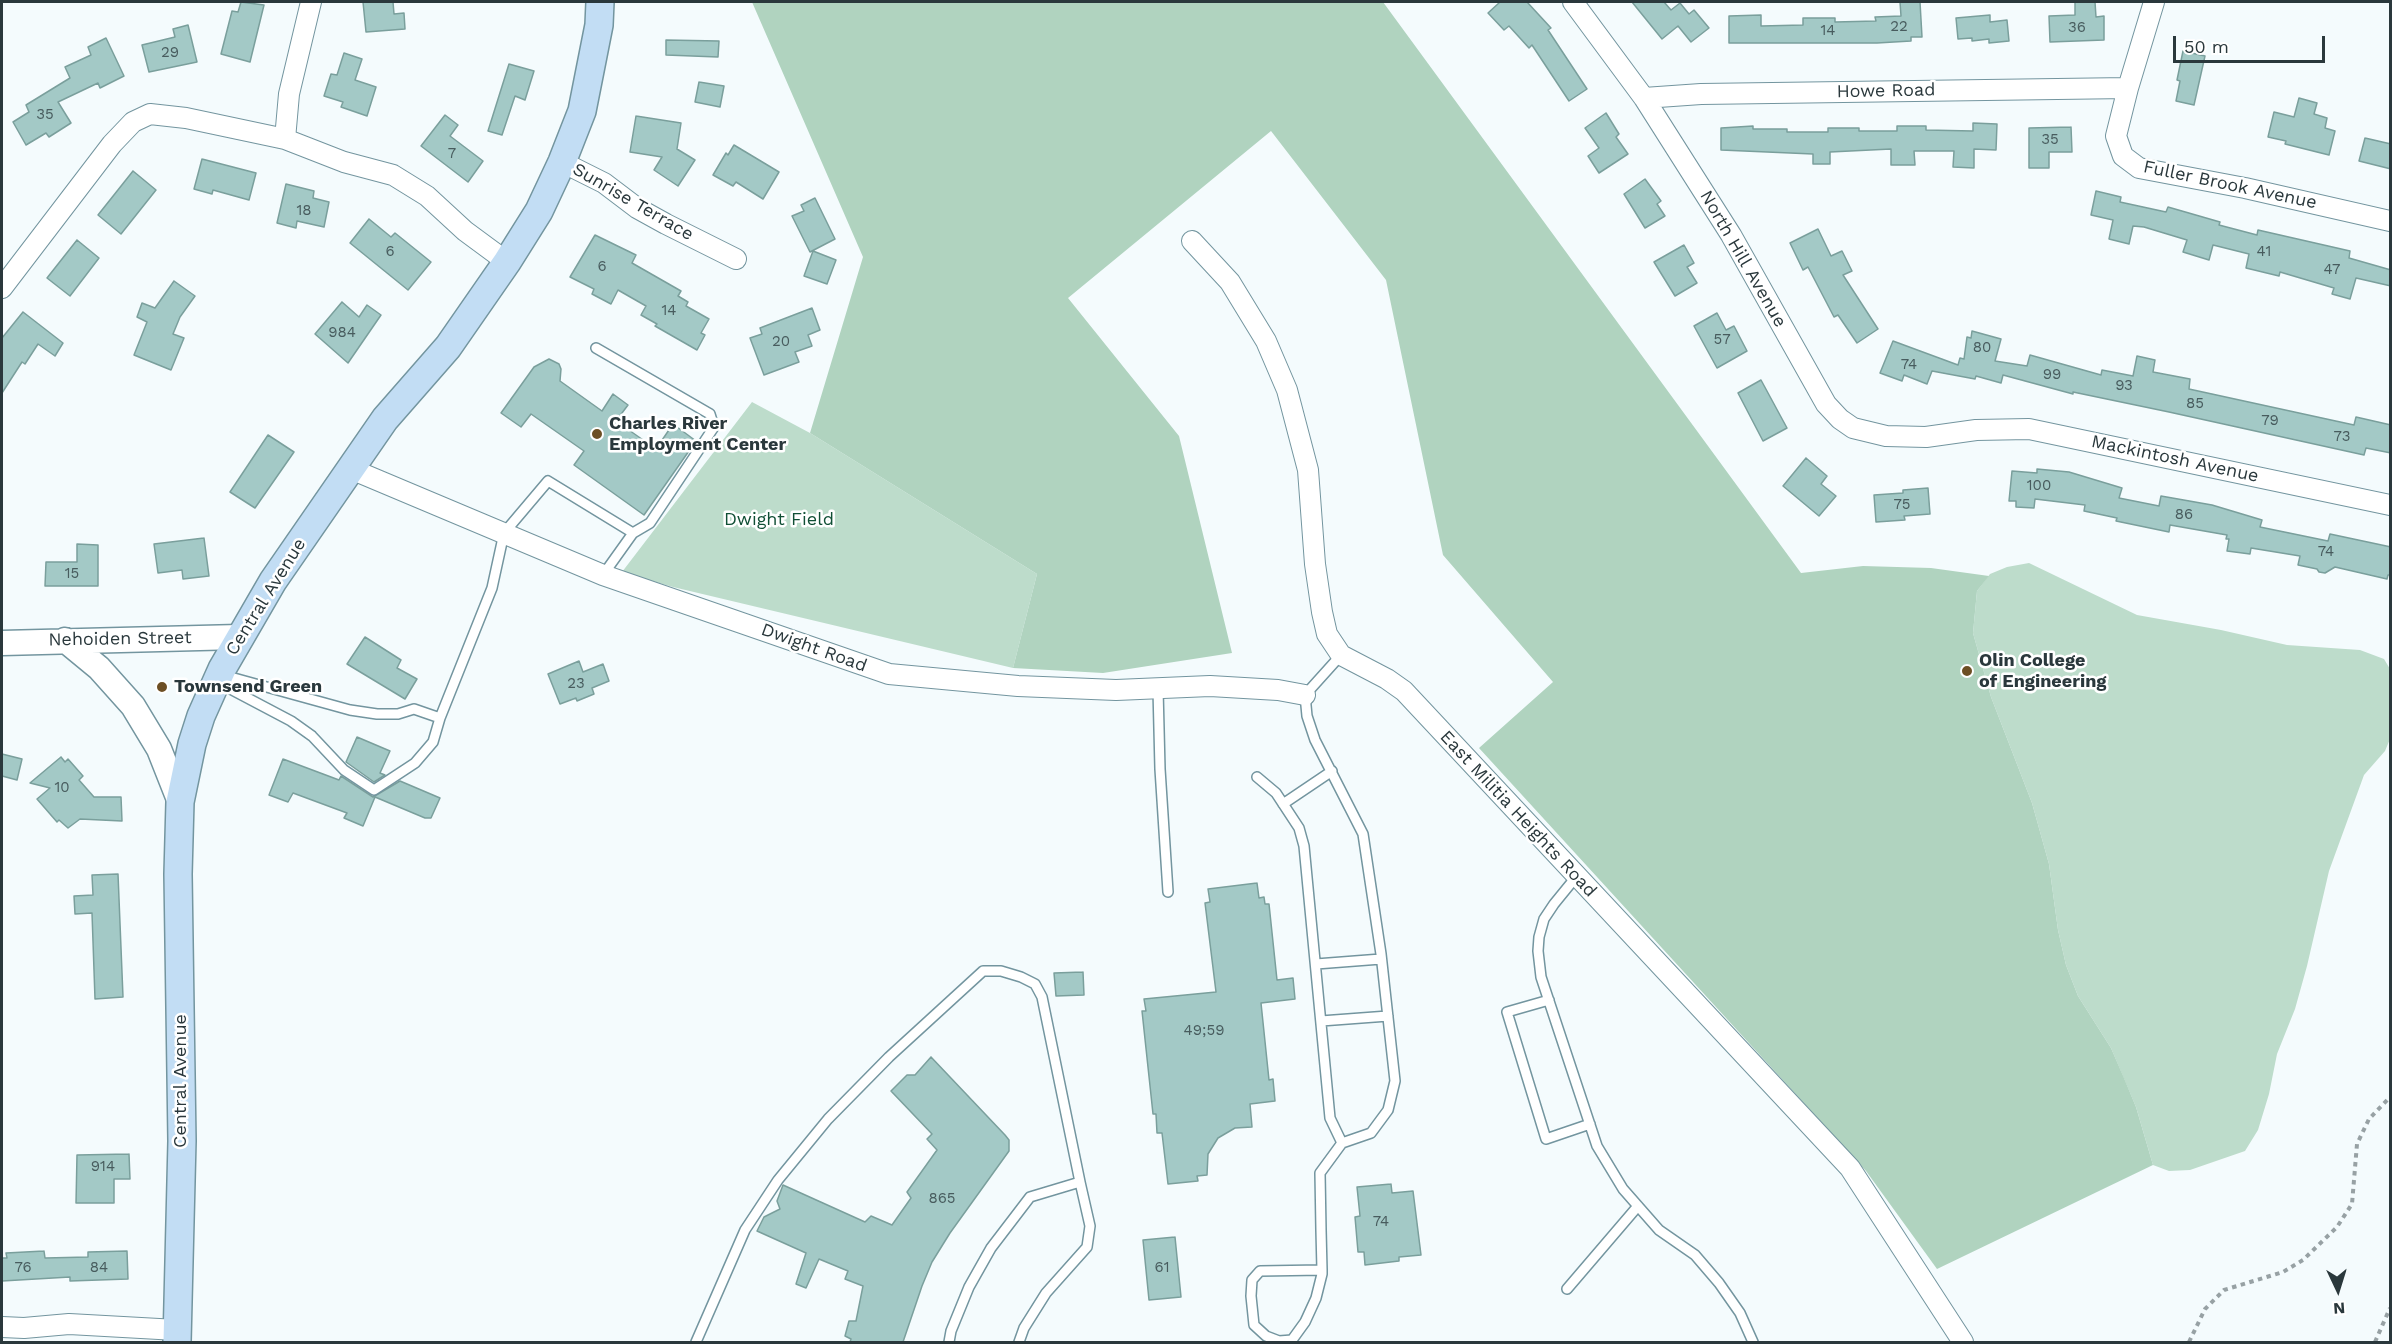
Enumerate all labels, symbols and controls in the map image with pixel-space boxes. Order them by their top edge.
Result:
house number: 22 [1890,18,1908,36]
house number: 36 [2068,19,2086,37]
house number: 14 [1820,22,1836,40]
scale bar [2176,24,2328,62]
text: 50 m [2184,36,2229,57]
house number: 29 [161,44,179,62]
street label: Howe Road [1836,79,1936,103]
house number: 35 [36,106,54,124]
house number: 35 [2041,131,2059,149]
house number: 7 [448,145,456,163]
street label: Fuller Brook Avenue [2141,156,2319,214]
street label: Sunrise Terrace [569,159,697,245]
street label: North Hill Avenue [1695,187,1791,331]
house number: 18 [296,202,312,220]
house number: 6 [385,243,395,261]
house number: 41 [2257,243,2271,261]
house number: 6 [597,258,607,276]
house number: 47 [2324,261,2340,279]
house number: 14 [661,302,677,320]
house number: 984 [328,324,356,342]
house number: 57 [1713,331,1731,349]
house number: 20 [772,333,790,351]
house number: 80 [1973,339,1991,357]
house number: 74 [1901,356,1917,374]
house number: 99 [2043,366,2061,384]
house number: 93 [2115,377,2133,395]
house number: 85 [2186,395,2204,413]
house number: 79 [2261,412,2279,430]
place label: Charles River Employment Center [609,413,786,456]
marker: Charles River Employment Center [590,427,604,441]
house number: 73 [2333,428,2351,446]
street label: Mackintosh Avenue [2089,431,2261,487]
house number: 100 [2027,477,2051,495]
house number: 75 [1893,496,1911,514]
house number: 86 [2175,506,2193,524]
park label: Dwight Field [724,509,834,531]
street label: Central Avenue [221,535,311,659]
house number: 74 [2318,543,2334,561]
house number: 15 [65,565,79,583]
street label: Dwight Road [758,619,870,677]
street label: Nehoiden Street [48,627,192,651]
place label: Olin College of Engineering [1979,650,2106,692]
marker: Olin College of Engineering [1960,664,1974,678]
house number: 23 [567,675,585,693]
place label: Townsend Green [174,676,322,698]
marker: Townsend Green [155,680,169,694]
street label: East Militia Heights Road [1435,726,1601,902]
house number: 10 [54,779,70,797]
street label: Central Avenue [170,1014,192,1148]
house number: 49;59 [1184,1022,1224,1040]
house number: 914 [91,1158,115,1176]
house number: 865 [928,1190,956,1208]
house number: 74 [1373,1213,1389,1231]
house number: 76 [14,1259,32,1277]
house number: 84 [90,1259,108,1277]
house number: 61 [1155,1259,1169,1277]
north arrow [2308,1260,2368,1320]
text: N [2333,1299,2346,1318]

